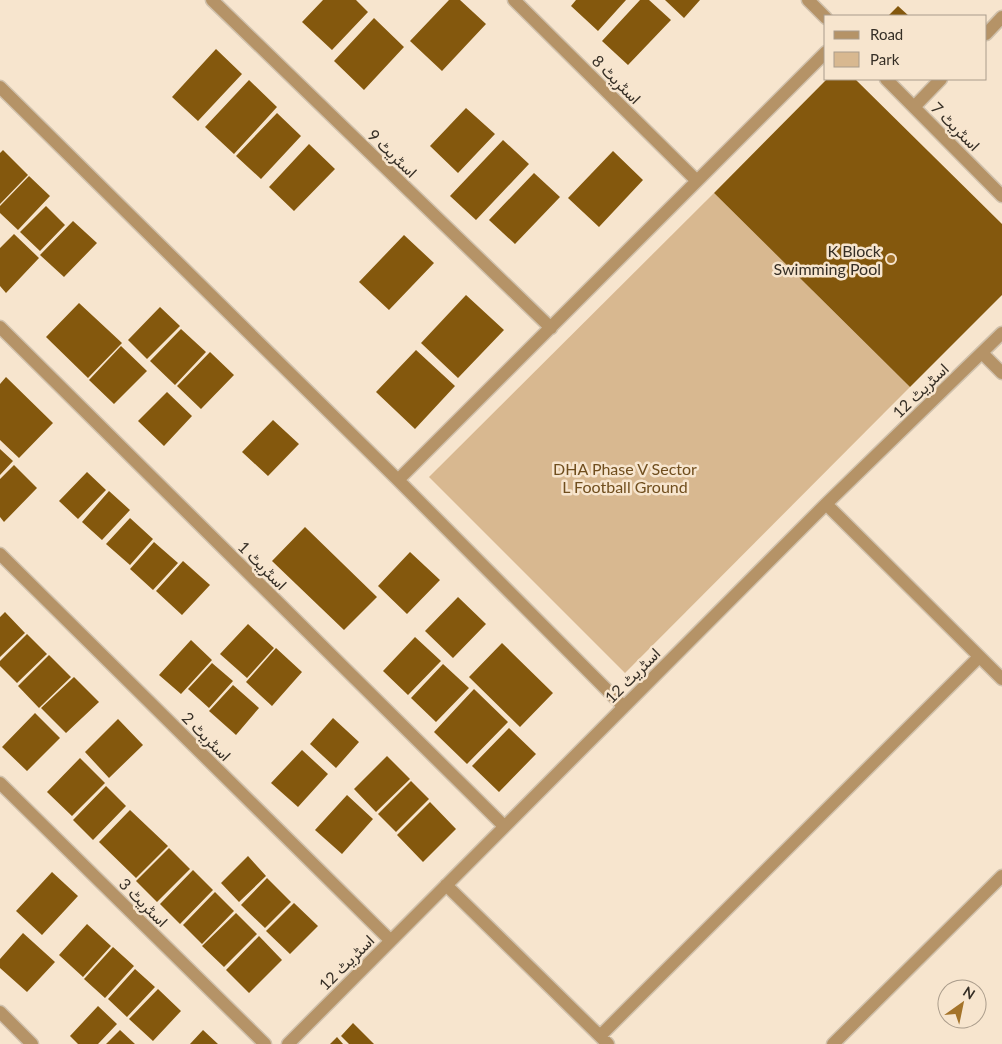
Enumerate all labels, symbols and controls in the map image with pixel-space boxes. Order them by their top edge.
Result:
legend [824,15,987,80]
text: Road [870,25,903,43]
text: Park [870,50,900,68]
street label: اسٹریٹ 8 [587,51,645,109]
street label: اسٹریٹ 7 [926,98,984,156]
street label: اسٹریٹ 9 [363,125,422,183]
place label: K Block Swimming Pool [774,241,882,278]
marker: K Block Swimming Pool [885,253,897,265]
street label: اسٹریٹ 12 [888,359,953,423]
park label: DHA Phase V Sector L Football Ground [553,459,697,496]
street label: اسٹریٹ 1 [233,537,291,595]
street label: اسٹریٹ 12 [600,643,665,708]
street label: اسٹریٹ 2 [177,708,235,766]
street label: اسٹریٹ 3 [114,874,172,932]
street label: اسٹریٹ 12 [314,930,379,995]
north arrow [937,979,987,1029]
text: N [960,983,979,1003]

